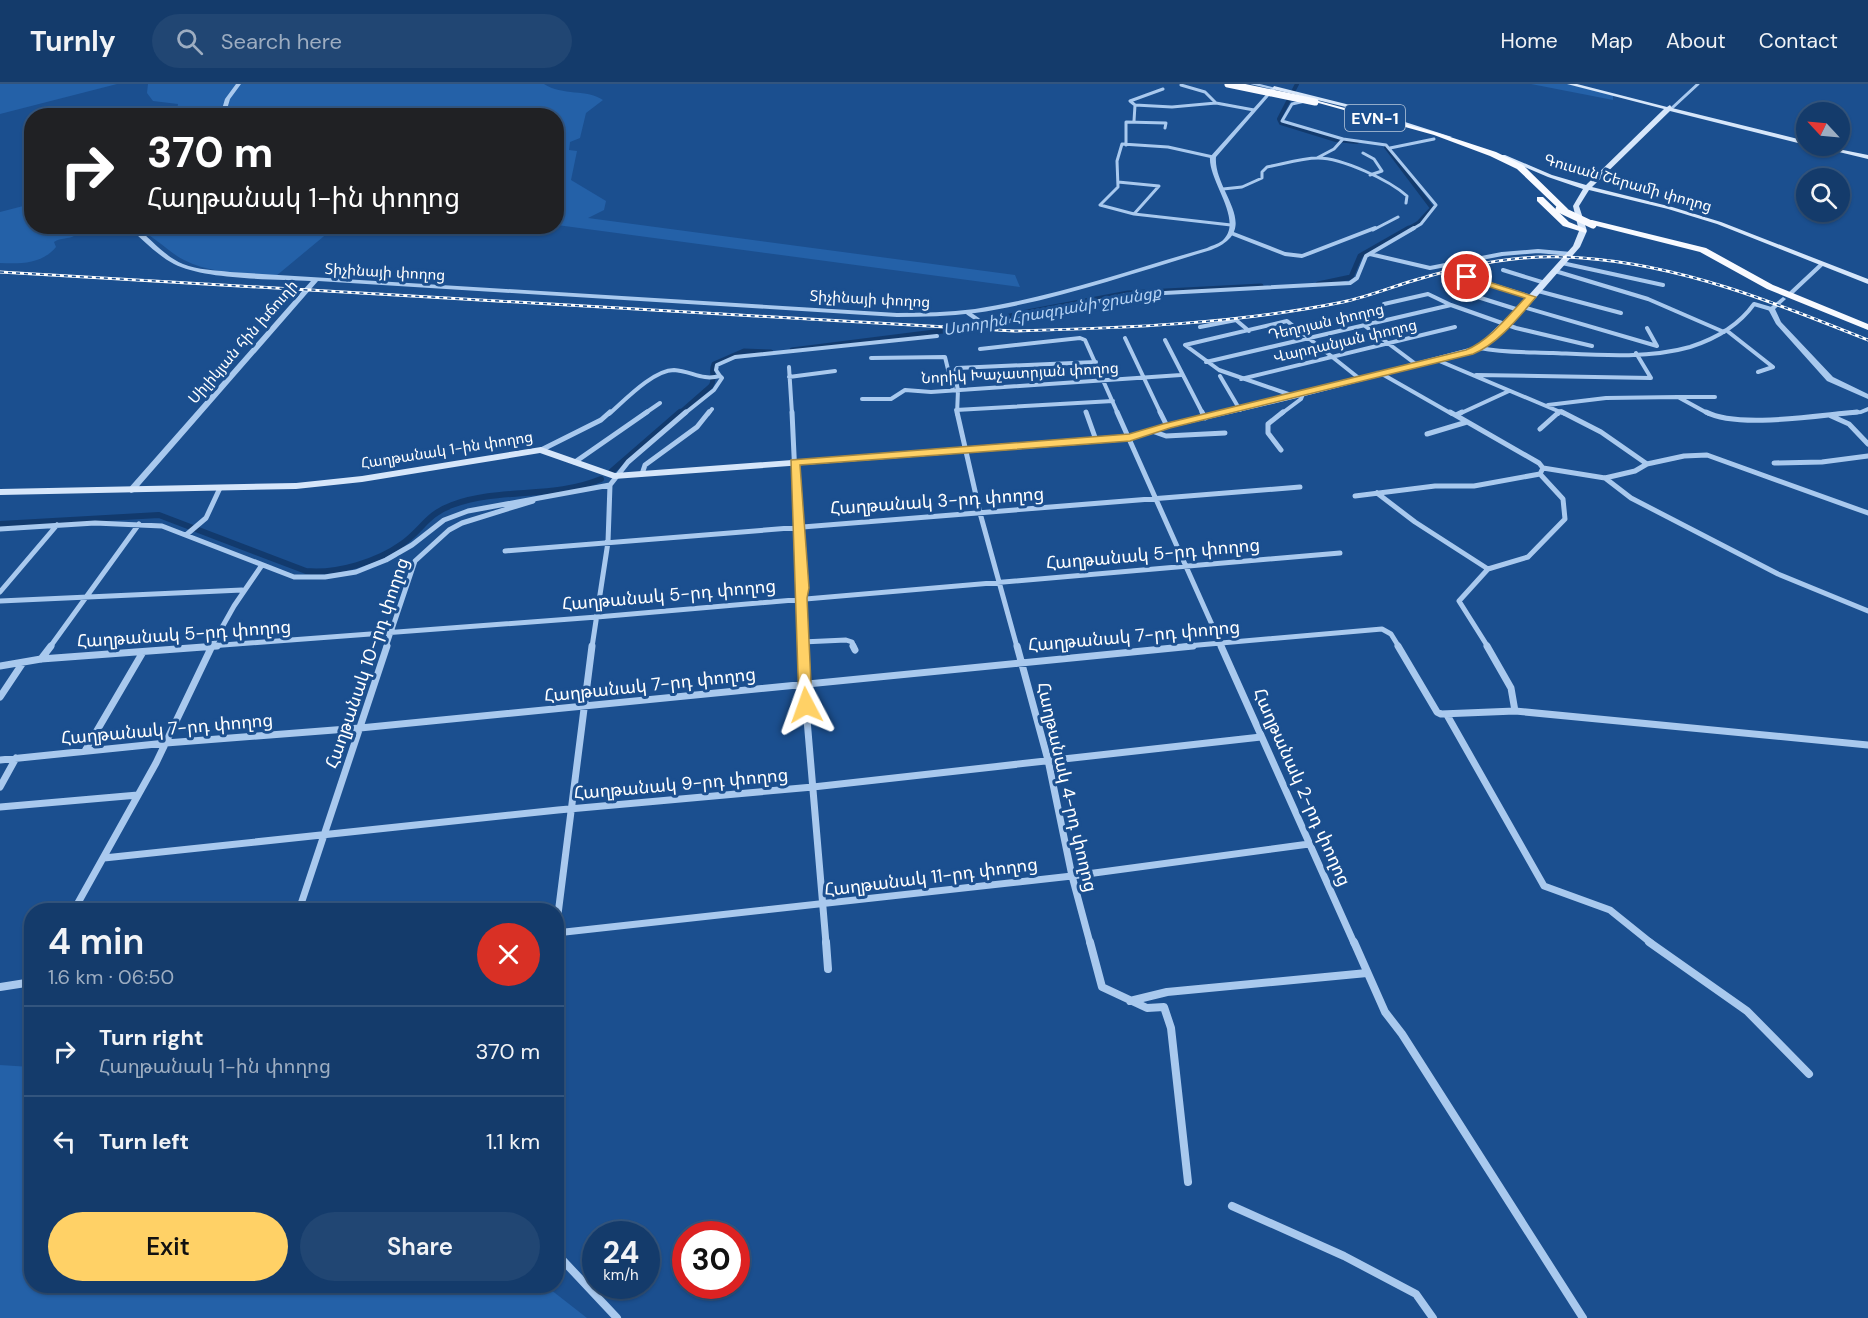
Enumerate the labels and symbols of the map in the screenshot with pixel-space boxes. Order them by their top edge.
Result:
north arrow [1796,102,1850,156]
road number: EVN-1 [1345,105,1405,131]
street label: Գուսան Շերամի փողոց [1542,149,1714,217]
pin [1441,251,1492,302]
street label: Տիչինայի փողոց [324,259,446,285]
street label: Սիլիկյան հին խճուղի [184,276,302,408]
water label: Ստորին Հրազդանի ջրանցք [941,281,1164,341]
street label: Տիչինայի փողոց [809,286,931,312]
street label: Դեղոյան փողոց [1266,299,1386,345]
street label: Վարդանյան փողոց [1271,315,1419,367]
street label: Նորիկ Խաչատրյան փողոց [921,358,1119,388]
street label: Հաղթանակ 1-ին փողոց [360,427,534,473]
street label: Հաղթանակ 3-րդ փողոց [829,482,1045,520]
street label: Հաղթանակ 5-րդ փողոց [1045,533,1261,575]
street label: Հաղթանակ 10-րդ փողոց [320,554,414,772]
street label: Հաղթանակ 5-րդ փողոց [561,574,777,616]
street label: Հաղթանակ 5-րդ փողոց [76,615,292,653]
street label: Հաղթանակ 7-րդ փողոց [1027,615,1241,657]
street label: Հաղթանակ 7-րդ փողոց [543,662,757,708]
position arrow [774,673,838,737]
street label: Հաղթանակ 4-րդ փողոց [1031,680,1103,894]
street label: Հաղթանակ 2-րդ փողոց [1247,684,1357,890]
street label: Հաղթանակ 7-րդ փողոց [60,708,274,750]
street label: Հաղթանակ 9-րդ փողոց [573,763,789,805]
street label: Հաղթանակ 11-րդ փողոց [823,852,1039,902]
speed limit sign: 30 [672,1221,750,1299]

